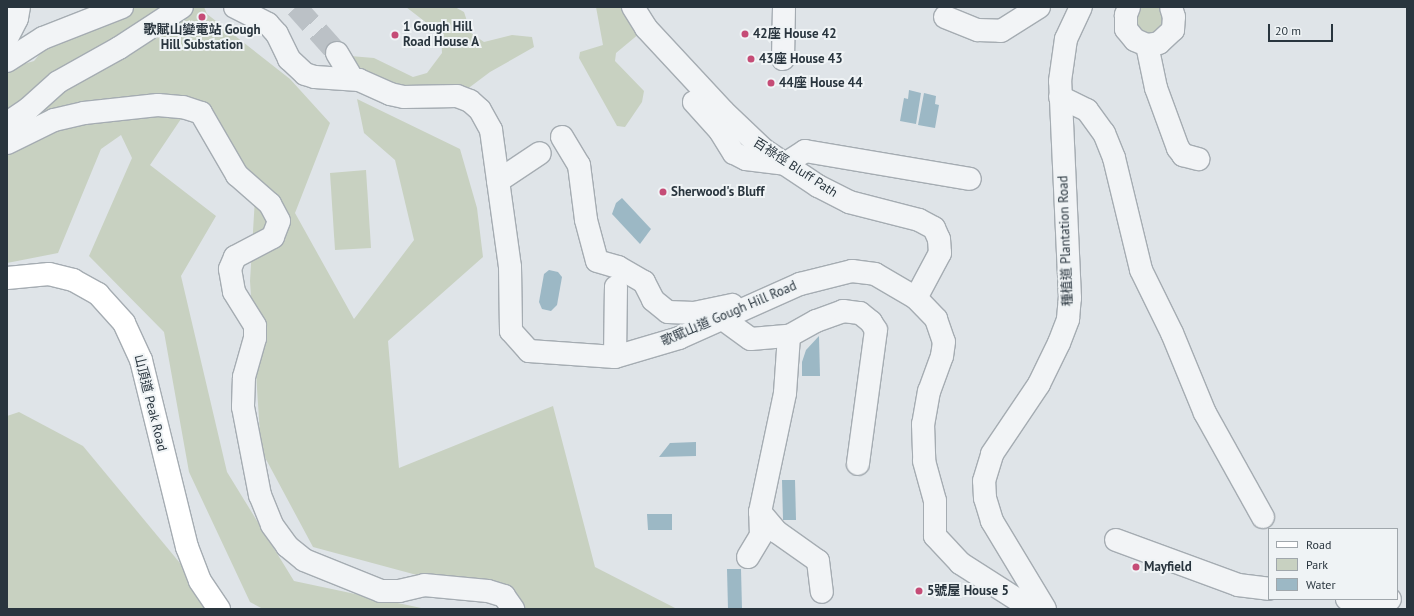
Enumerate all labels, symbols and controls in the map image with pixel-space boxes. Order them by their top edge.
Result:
marker: 歌賦山變電站 Gough Hill Substation [197,12,207,22]
scale bar [1270,16,1335,42]
place label: 1 Gough Hill Road House A [403,20,480,51]
place label: 歌賦山變電站 Gough Hill Substation [143,23,261,54]
text: 20 m [1275,23,1301,38]
place label: 42座 House 42 [753,26,837,42]
marker: 42座 House 42 [740,29,750,39]
marker: 1 Gough Hill Road House A [390,30,400,40]
place label: 43座 House 43 [759,51,843,67]
marker: 43座 House 43 [746,54,756,64]
place label: 44座 House 44 [779,75,863,91]
marker: 44座 House 44 [766,78,776,88]
street label: 百祿徑 Bluff Path [750,135,840,201]
street label: 種植道 Plantation Road [1056,175,1076,307]
place label: Sherwood's Bluff [671,184,764,200]
marker: Sherwood's Bluff [658,187,668,197]
street label: 歌賦山道 Gough Hill Road [659,278,799,350]
street label: 山頂道 Peak Road [130,353,170,453]
legend [1268,528,1398,600]
text: Road [1306,537,1331,552]
text: Park [1306,557,1328,572]
place label: Mayfield [1144,559,1192,575]
marker: Mayfield [1131,562,1141,572]
text: Water [1306,577,1336,592]
place label: 5號屋 House 5 [927,583,1009,599]
marker: 5號屋 House 5 [914,586,924,596]

